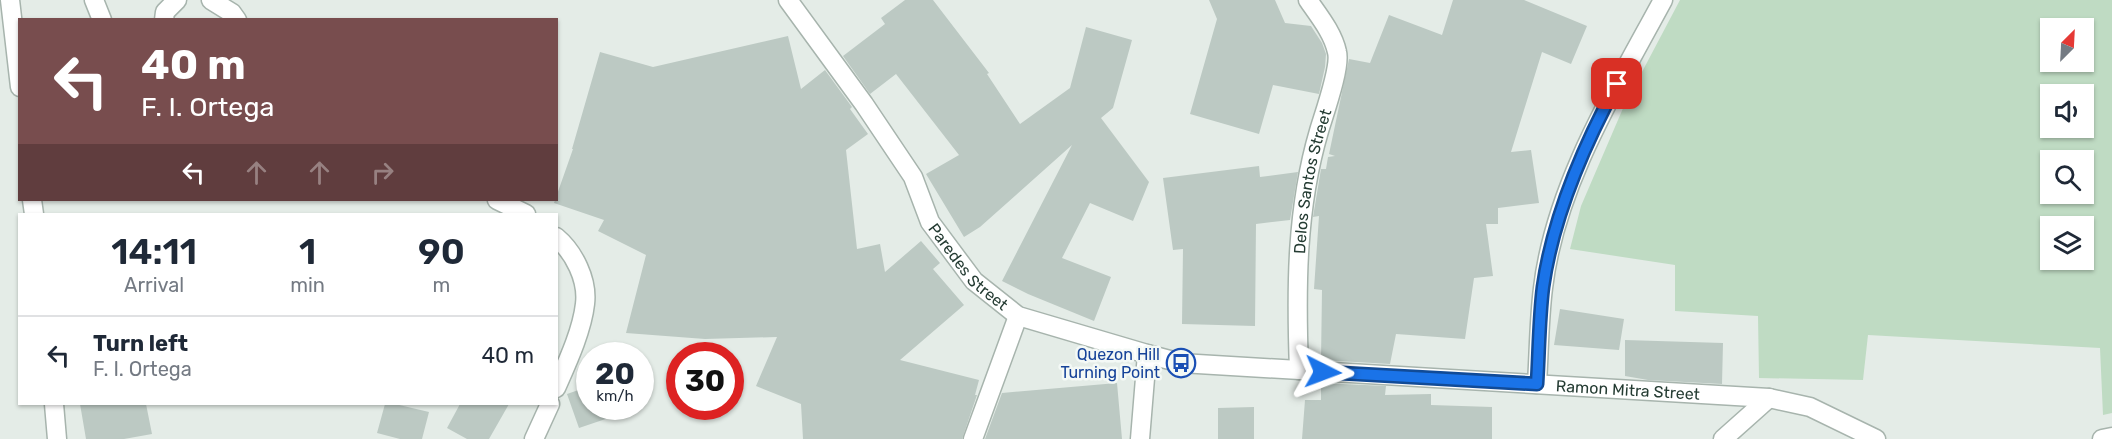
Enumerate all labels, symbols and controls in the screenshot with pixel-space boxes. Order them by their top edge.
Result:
north arrow [2040,18,2094,72]
map controls [2040,18,2094,270]
text: 40 m [141,40,246,90]
icon: left [42,42,120,120]
pin [1591,58,1642,109]
icon: arrive [1600,67,1633,100]
button: sound [2040,84,2094,138]
text: F. I. Ortega [141,91,274,123]
street label: Delos Santos Street [1290,107,1335,254]
button: search [2040,150,2094,204]
icon: left [177,156,210,189]
icon: ahead [240,156,273,189]
icon: ahead [303,156,336,189]
icon: right [366,156,399,189]
button: layers [2040,216,2094,270]
street label: Paredes Street [924,220,1012,314]
text: 14:11 [111,230,197,273]
text: 1 [299,230,316,273]
text: 90 [418,230,465,273]
text: Arrival [124,273,184,297]
text: min [290,273,325,297]
text: m [433,273,450,297]
text: Turn left [93,330,188,357]
icon: left [42,339,75,372]
position arrow [1291,340,1355,404]
text: 40 m [481,342,534,369]
speed limit sign: 30 [666,342,744,420]
place label: Quezon Hill Turning Point [1061,345,1160,382]
bus stop icon: Quezon Hill Turning Point [1165,347,1197,379]
text: 20 [595,356,635,392]
text: F. I. Ortega [93,357,192,381]
street label: Ramon Mitra Street [1555,376,1700,404]
text: km/h [596,387,634,405]

